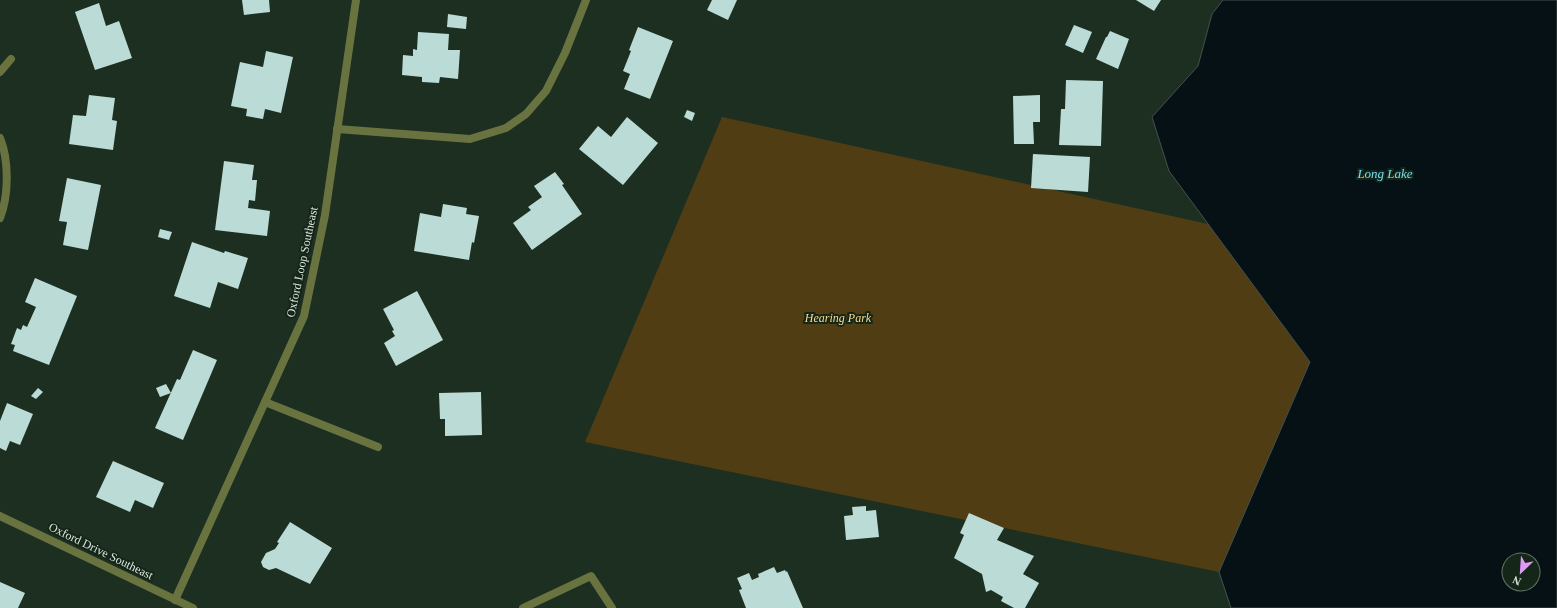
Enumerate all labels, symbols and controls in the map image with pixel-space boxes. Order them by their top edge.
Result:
water label: Long Lake [1356,166,1413,181]
street label: Oxford Loop Southeast [283,205,321,319]
park label: Hearing Park [804,311,872,325]
street label: Oxford Drive Southeast [46,520,156,583]
north arrow [1501,552,1541,592]
text: N [1511,574,1523,588]

